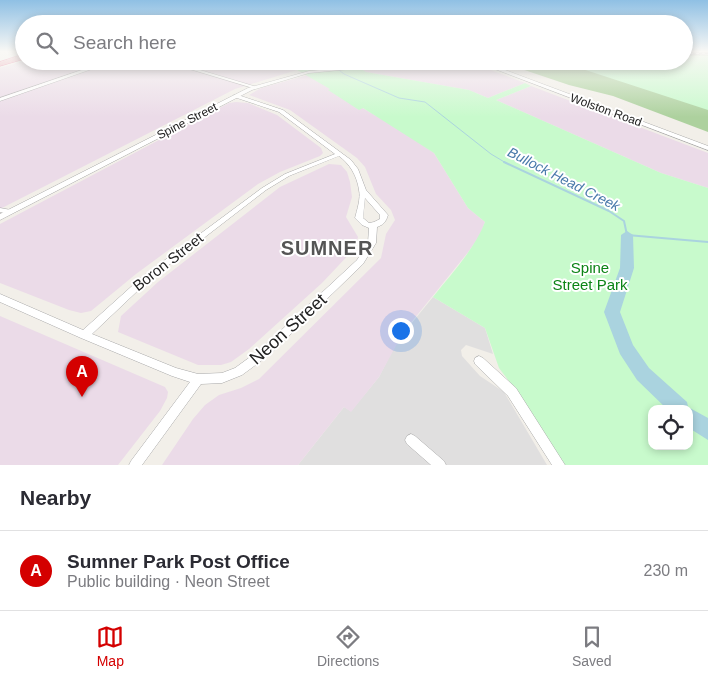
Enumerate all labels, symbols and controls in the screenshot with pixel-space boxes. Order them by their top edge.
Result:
search box [15,15,693,70]
icon: search [33,29,61,57]
text: Search here [73,32,177,53]
street label: Wolston Road [568,91,644,129]
street label: Spine Street [154,99,220,142]
water label: Bullock Head Creek [505,144,624,215]
street label: Boron Street [129,228,207,294]
district label: SUMNER [281,237,373,259]
park label: Spine Street Park [552,259,628,293]
street label: Neon Street [246,289,330,369]
your location [388,318,414,344]
pin: A [66,356,98,397]
map controls [648,405,693,450]
button: locate [648,405,693,450]
text: Nearby [20,486,91,509]
text: Sumner Park Post Office [67,551,290,572]
text: A [30,562,42,579]
text: 230 m [644,562,688,579]
text: Public building · Neon Street [67,573,270,590]
tab: Map [96,623,124,669]
tab: Directions [317,623,379,669]
tab: Saved [572,623,612,669]

